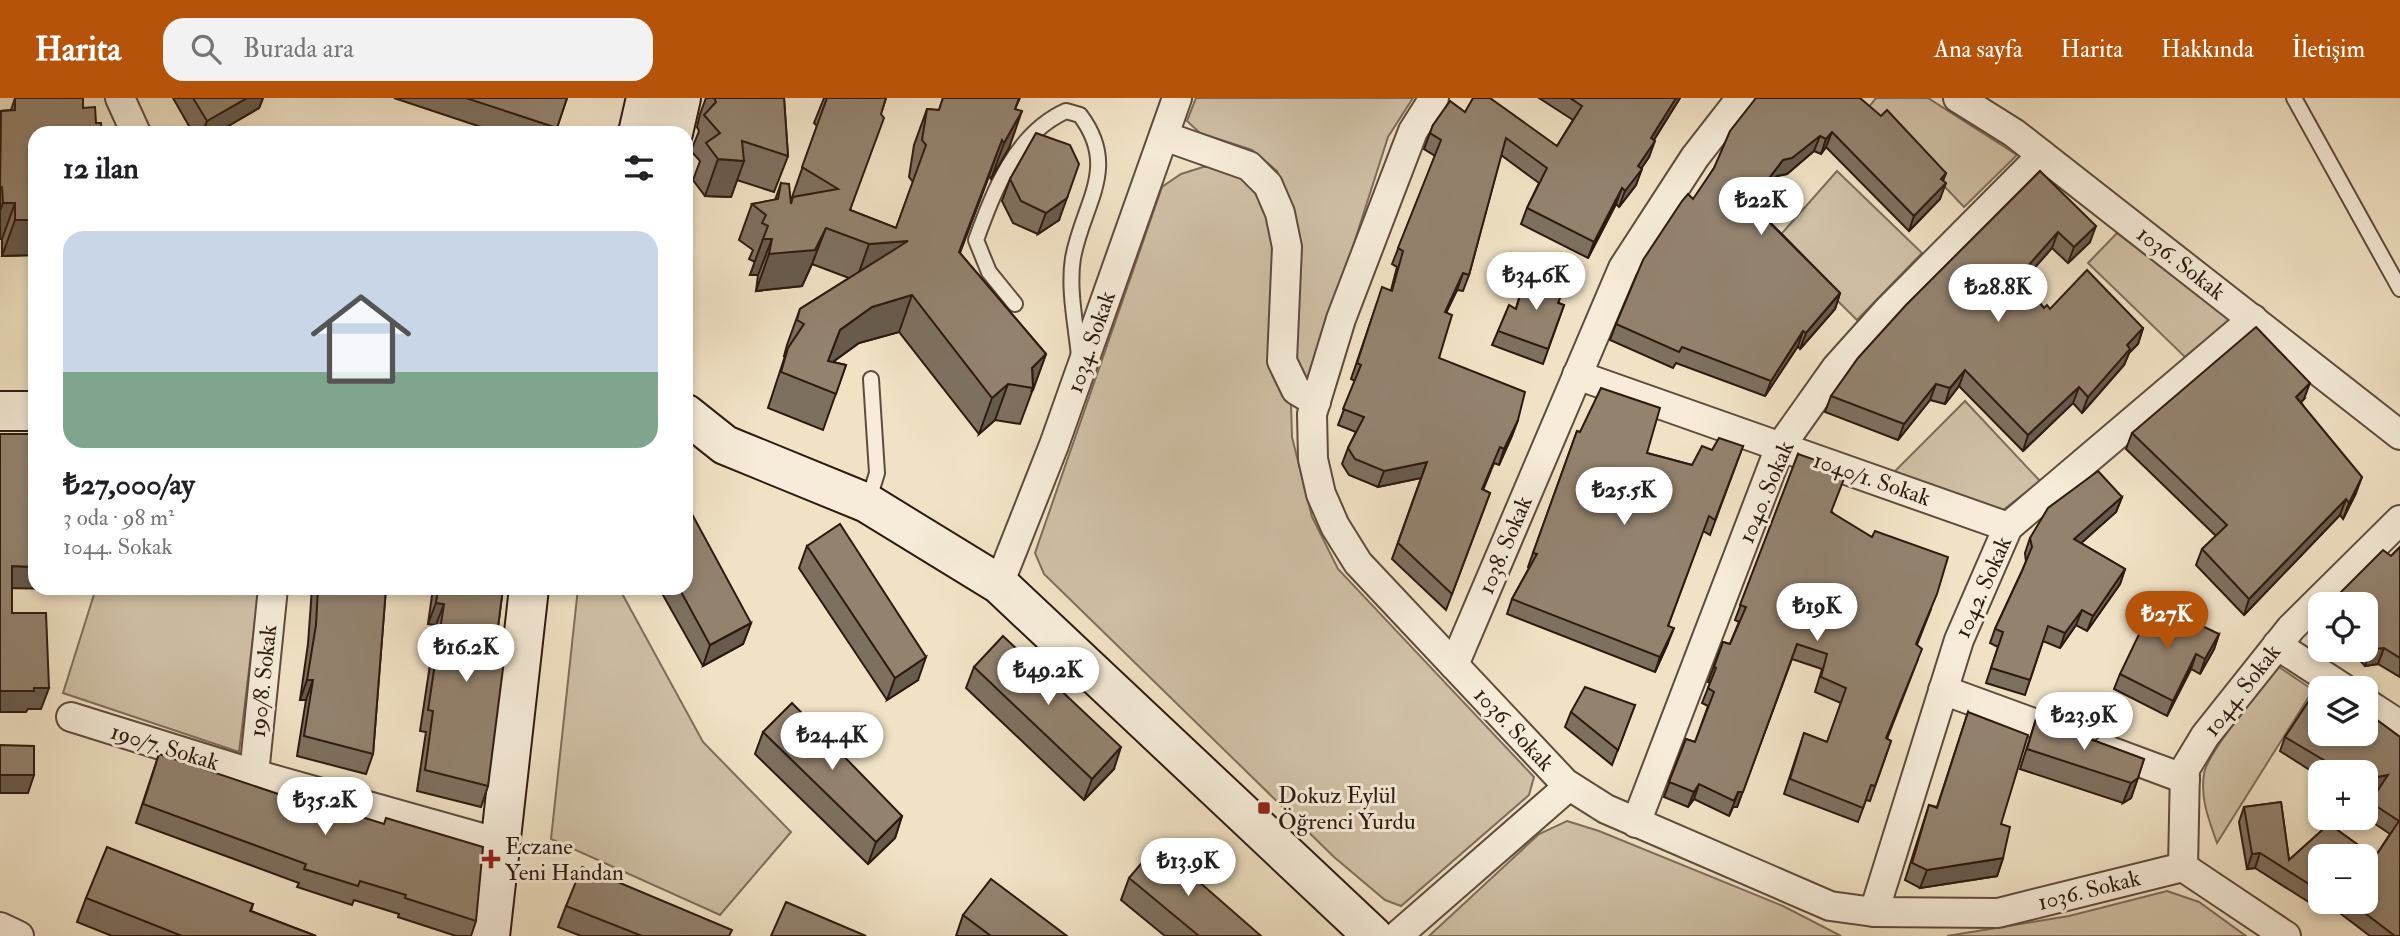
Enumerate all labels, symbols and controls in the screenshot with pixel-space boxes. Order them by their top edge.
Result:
search box [163,18,653,81]
text: Harita [35,29,121,70]
icon: search [187,30,225,68]
text: Burada ara [243,33,354,65]
text: Ana sayfa [1934,34,2023,65]
text: Harita [2061,34,2123,65]
text: Hakkında [2161,34,2254,65]
text: İletişim [2292,34,2365,65]
icon: filters [620,149,658,187]
text: 12 ilan [63,150,139,187]
pin: ₺22K [1720,178,1802,237]
text: ₺22K [1735,185,1787,214]
street label: 1036. Sokak [2131,219,2231,307]
pin: ₺34.6K [1479,252,1593,312]
text: ₺34.6K [1503,260,1569,289]
pin: ₺28.8K [1941,264,2055,324]
text: ₺28.8K [1965,272,2031,301]
icon: home [298,276,424,402]
street label: 1034. Sokak [1060,287,1122,397]
street label: 1040. Sokak [1731,436,1801,548]
street label: 1040/1. Sokak [1809,445,1935,513]
text: ₺27,000/ay [63,466,195,503]
pin: ₺25.5K [1567,468,1681,527]
text: ₺25.5K [1592,475,1656,504]
street label: 1038. Sokak [1471,492,1539,598]
text: 3 oda · 98 m² [63,503,174,532]
text: 1044. Sokak [63,532,172,561]
street label: 1042. Sokak [1948,532,2018,642]
pin: ₺19K [1776,584,1858,643]
text: ₺19K [1792,591,1842,620]
pin: ₺27K [2126,592,2208,651]
map controls [2308,592,2378,914]
button: locate [2308,592,2378,662]
text: ₺27K [2141,599,2193,628]
street label: 190/8. Sokak [243,623,283,739]
pin: ₺16.2K [409,624,523,684]
text: ₺16.2K [433,632,499,661]
street label: 1044. Sokak [2197,638,2287,742]
pin: ₺49.2K [991,648,1105,707]
text: ₺49.2K [1013,655,1083,684]
button: layers [2308,676,2378,746]
street label: 1036. Sokak [1468,681,1560,777]
pin: ₺23.9K [2027,692,2141,752]
text: ₺23.9K [2051,700,2117,729]
pin: ₺24.4K [775,712,889,772]
street label: 190/7. Sokak [107,717,223,777]
text: ₺24.4K [797,720,867,749]
button: + [2308,760,2378,830]
pin: ₺35.2K [268,778,382,837]
place label: Dokuz Eylül Öğrenci Yurdu [1278,781,1416,836]
text: ₺35.2K [293,785,357,814]
marker: Dokuz Eylül Öğrenci Yurdu [1256,800,1272,816]
place label: Eczane Yeni Handan [505,832,624,887]
pin: ₺13.9K [1131,838,1245,898]
button: − [2308,844,2378,914]
text: ₺13.9K [1157,846,1219,875]
marker: Eczane Yeni Handan [483,851,499,867]
street label: 1036. Sokak [2035,863,2143,917]

